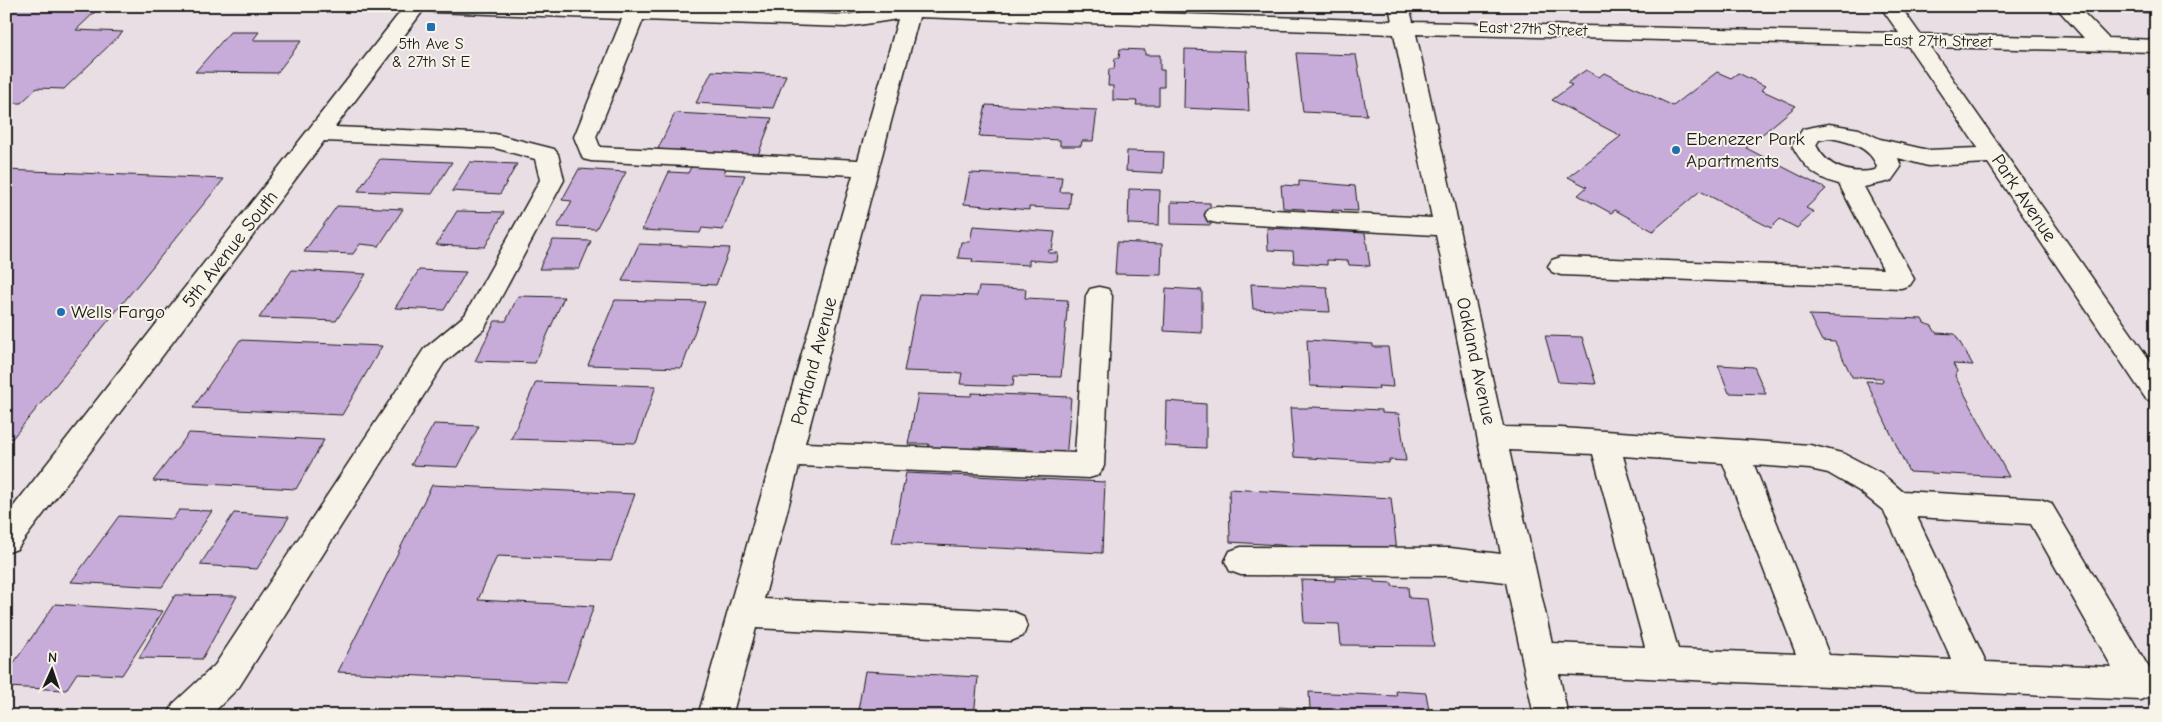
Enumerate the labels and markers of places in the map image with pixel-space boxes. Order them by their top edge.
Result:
marker: 5th Ave S & 27th St E [425,21,437,33]
place label: 5th Ave S & 27th St E [392,35,471,71]
place label: Ebenezer Park Apartments [1686,128,1806,172]
marker: Ebenezer Park Apartments [1670,144,1682,156]
place label: Wells Fargo [71,301,165,323]
marker: Wells Fargo [55,306,67,318]

